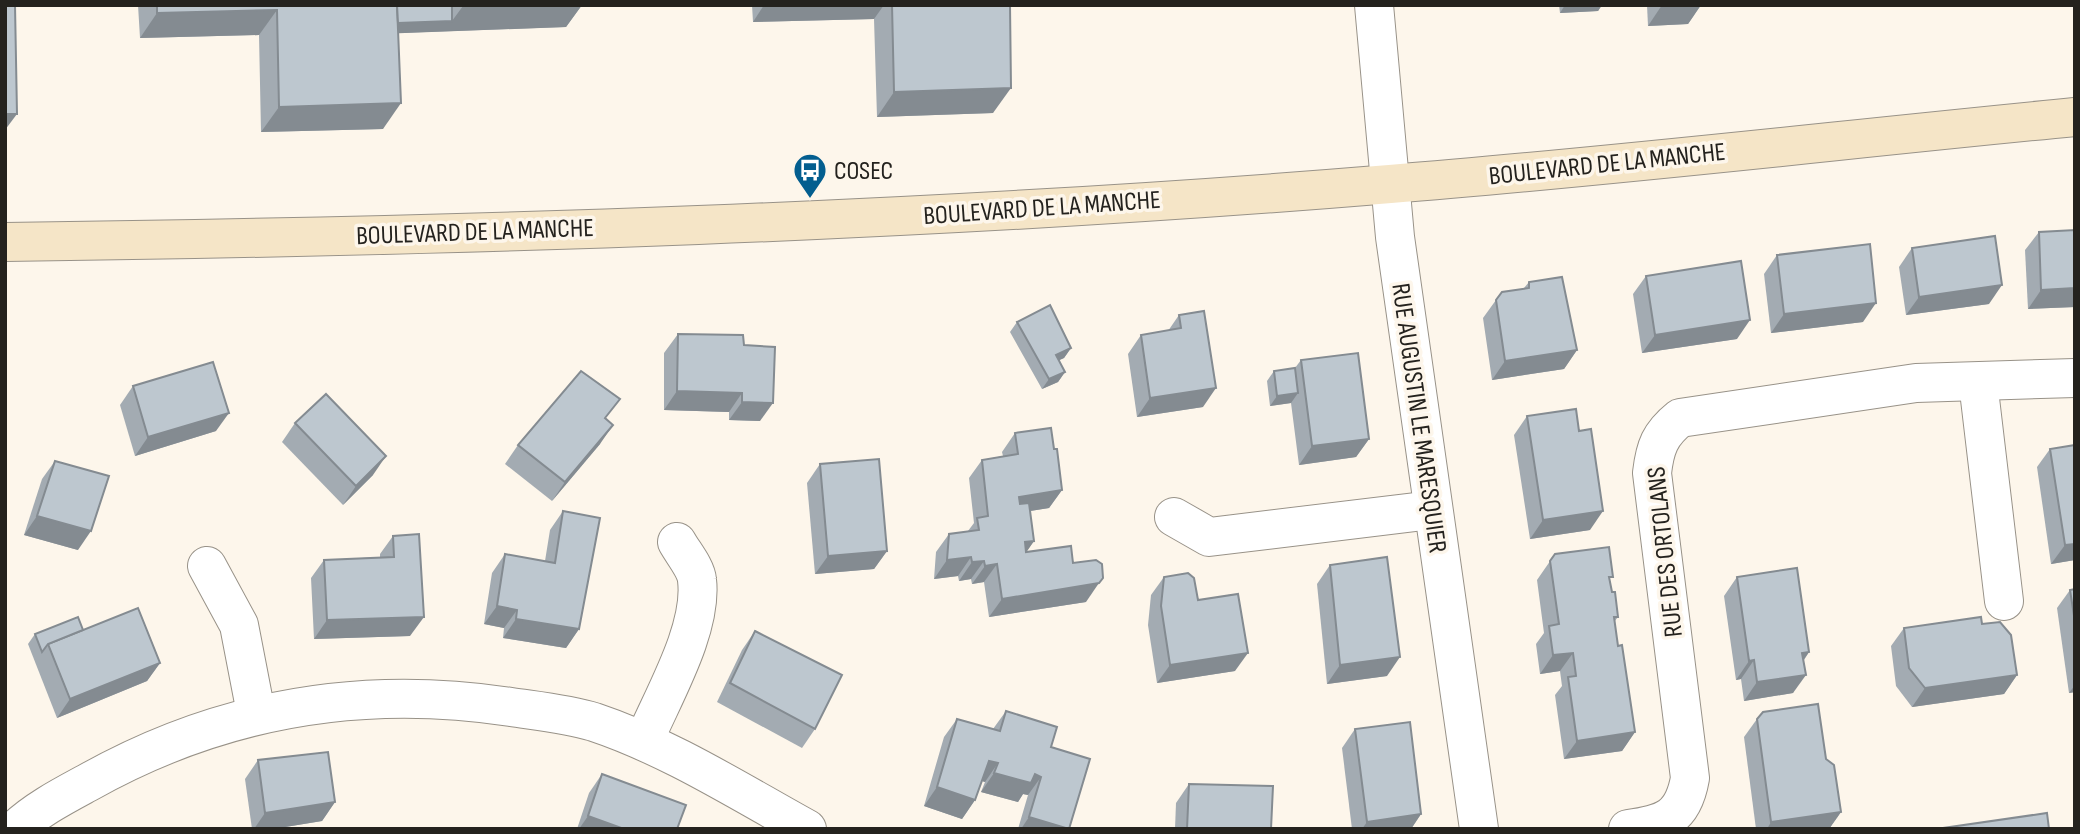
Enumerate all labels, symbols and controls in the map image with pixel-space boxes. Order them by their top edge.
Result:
street label: BOULEVARD DE LA MANCHE [1487,137,1727,192]
bus stop icon: COSEC [791,151,829,200]
place label: COSEC [834,156,893,187]
street label: BOULEVARD DE LA MANCHE [922,185,1162,232]
street label: BOULEVARD DE LA MANCHE [356,213,594,252]
street label: RUE AUGUSTIN LE MARESQUIER [1384,281,1453,555]
street label: RUE DES ORTOLANS [1641,465,1690,639]

